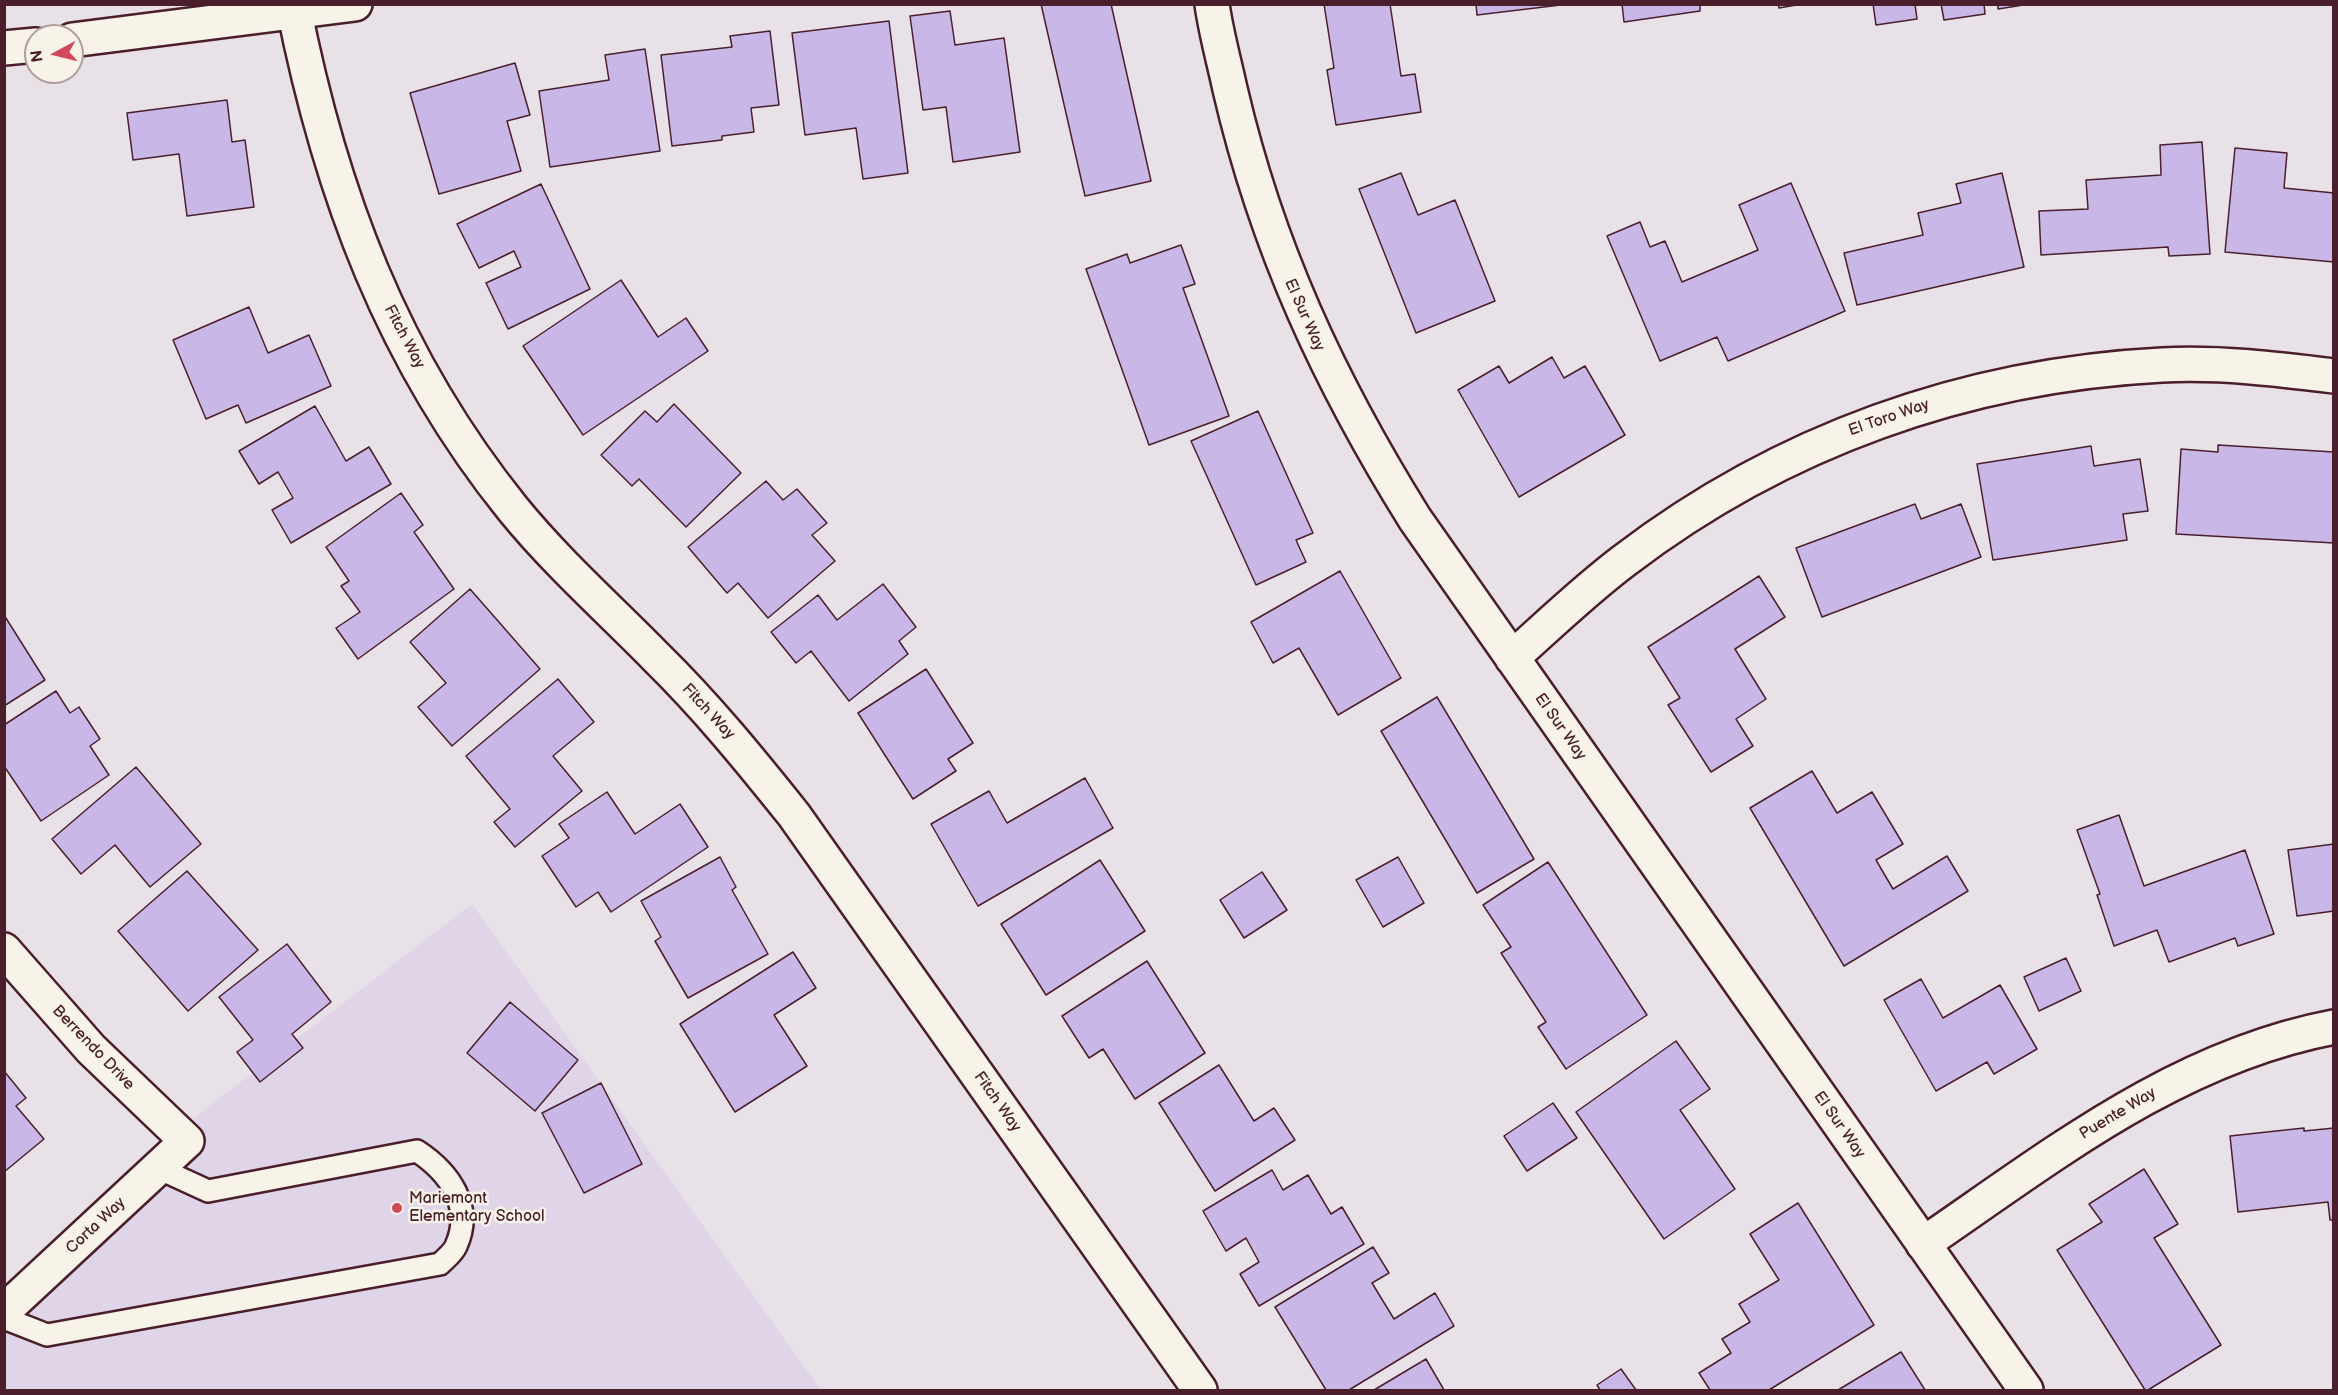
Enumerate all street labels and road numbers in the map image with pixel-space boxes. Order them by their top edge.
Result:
street label: El Sur Way [1280,276,1328,354]
street label: Fitch Way [379,302,429,372]
street label: El Toro Way [1846,395,1932,441]
street label: Fitch Way [677,680,739,744]
street label: El Sur Way [1530,690,1590,764]
street label: Berrendo Drive [48,1002,138,1094]
street label: Fitch Way [969,1068,1025,1136]
street label: Puente Way [2076,1084,2160,1144]
street label: El Sur Way [1809,1088,1869,1162]
street label: Corta Way [62,1194,130,1258]

